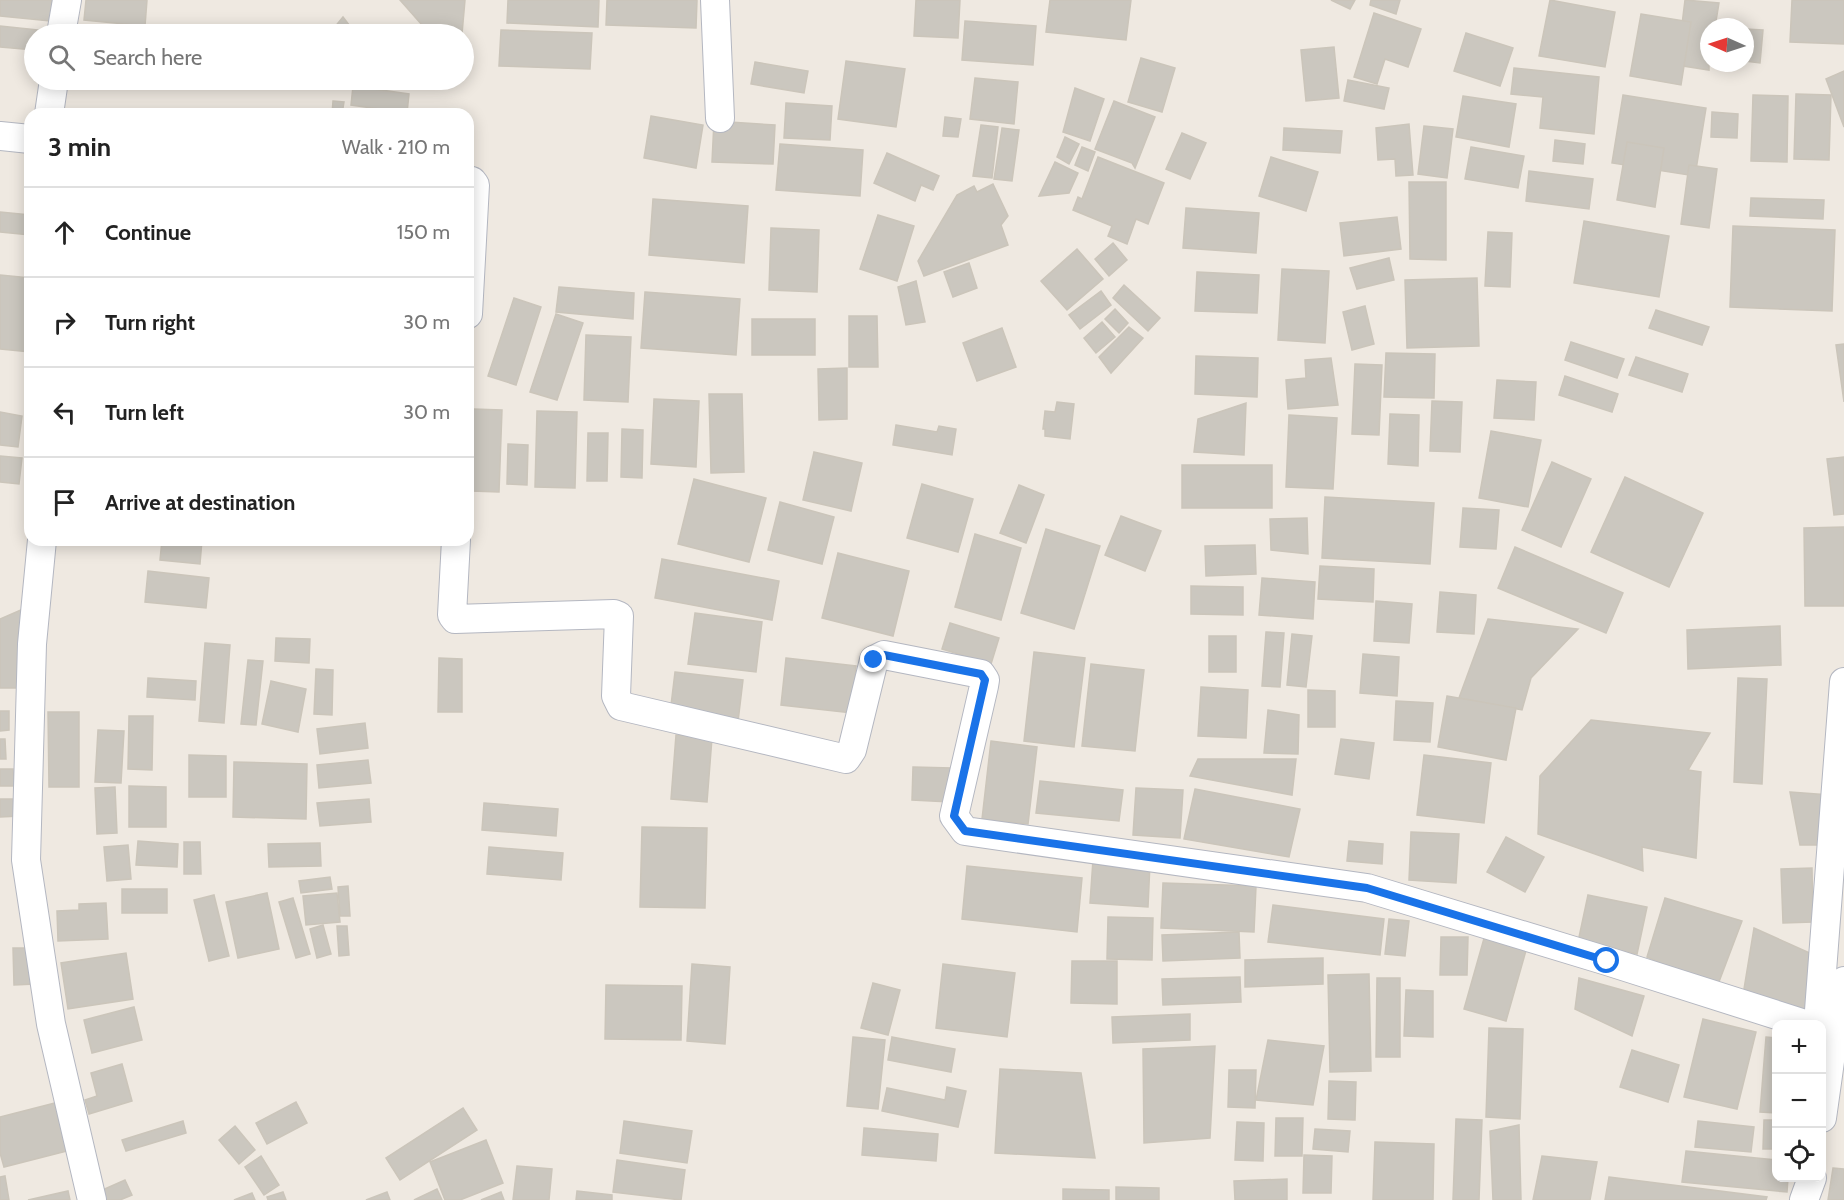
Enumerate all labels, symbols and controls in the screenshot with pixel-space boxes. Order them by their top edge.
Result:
north arrow [1700,18,1754,72]
search box [24,24,474,90]
icon: search [45,41,78,74]
text: Search here [93,44,202,71]
text: 3 min [48,131,111,163]
text: Walk · 210 m [342,135,450,159]
icon: ahead [48,216,81,249]
text: Continue [105,219,191,246]
text: 150 m [397,220,450,244]
icon: right [48,306,81,339]
text: Turn right [105,309,195,336]
text: 30 m [403,310,450,334]
icon: left [48,396,81,429]
text: Turn left [105,399,184,426]
text: 30 m [403,400,450,424]
icon: arrive [48,486,81,519]
text: Arrive at destination [105,489,295,516]
route end [860,646,886,672]
route start [1593,947,1619,973]
map controls [1772,1020,1826,1182]
button: + [1772,1020,1826,1074]
button: − [1772,1074,1826,1128]
button: locate [1772,1128,1826,1182]

